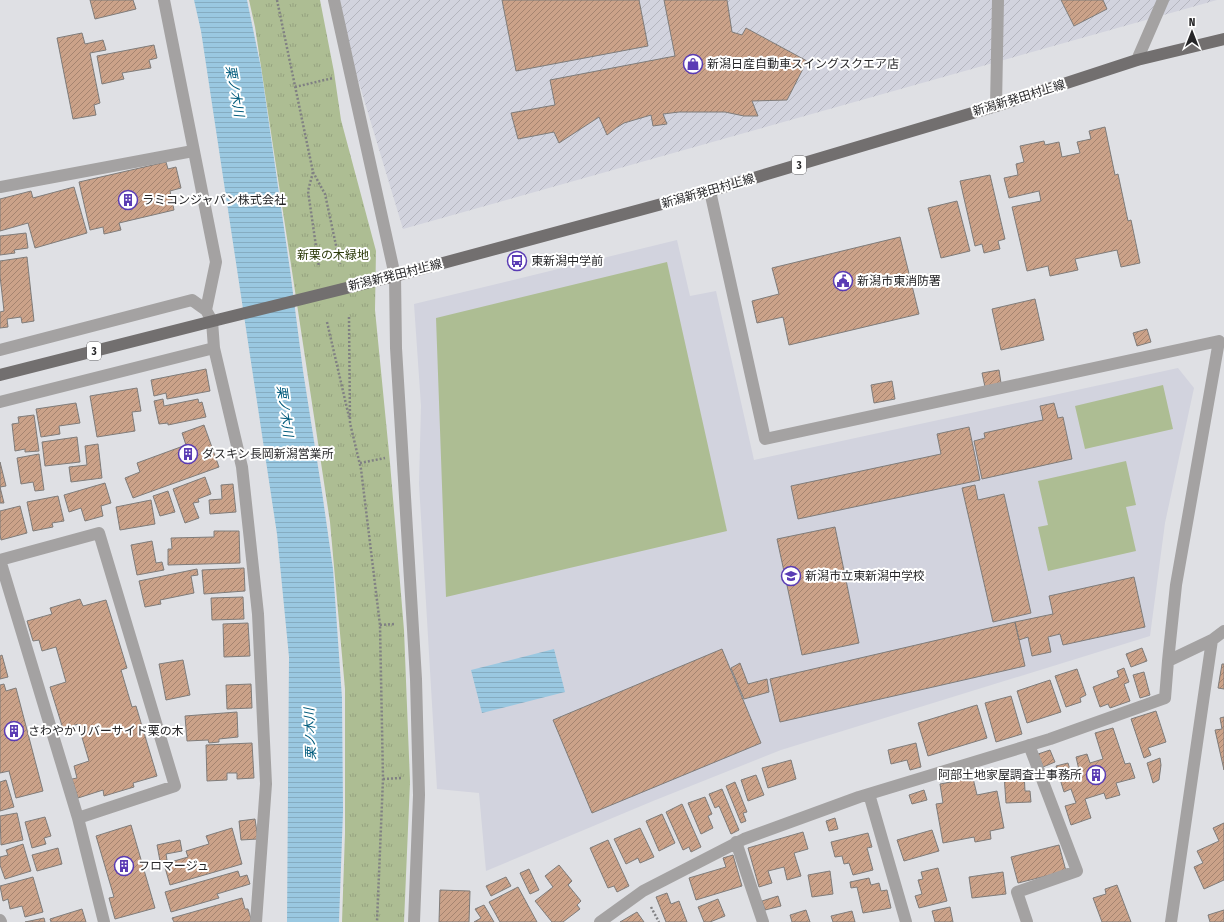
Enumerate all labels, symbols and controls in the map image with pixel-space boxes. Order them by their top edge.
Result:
north arrow [1172,12,1212,52]
text: N [1189,16,1195,29]
shop icon: 新潟日産自動車スイングスクエア店 [682,53,704,75]
place label: 新潟日産自動車スイングスクエア店 [707,57,899,71]
water label: 栗ノ木川 [223,64,247,120]
street label: 新潟新発田村上線 [971,77,1067,119]
road number: 3 [792,156,806,174]
street label: 新潟新発田村上線 [660,171,756,211]
building icon: ラミコンジャパン株式会社 [117,189,139,211]
place label: ラミコンジャパン株式会社 [142,193,286,207]
park label: 新栗の木緑地 [297,248,369,262]
bus stop icon: 東新潟中学前 [506,250,528,272]
place label: 東新潟中学前 [531,254,603,268]
street label: 新潟新発田村上線 [347,257,443,293]
public building icon: 新潟市東消防署 [832,270,854,292]
place label: 新潟市東消防署 [857,274,941,288]
road number: 3 [87,342,101,360]
water label: 栗ノ木川 [274,384,296,440]
building icon: ダスキン長岡新潟営業所 [177,443,199,465]
place label: ダスキン長岡新潟営業所 [202,447,334,461]
school or university icon: 新潟市立東新潟中学校 [780,565,802,587]
place label: 新潟市立東新潟中学校 [805,569,925,583]
water label: 栗ノ木川 [302,706,318,760]
building icon: さわやかリバーサイド栗の木 [3,720,25,742]
place label: さわやかリバーサイド栗の木 [28,724,184,738]
building icon: 阿部土地家屋調査士事務所 [1085,764,1107,786]
place label: 阿部土地家屋調査士事務所 [938,768,1082,782]
building icon: フロマージュ [113,855,135,877]
place label: フロマージュ [138,859,209,873]

